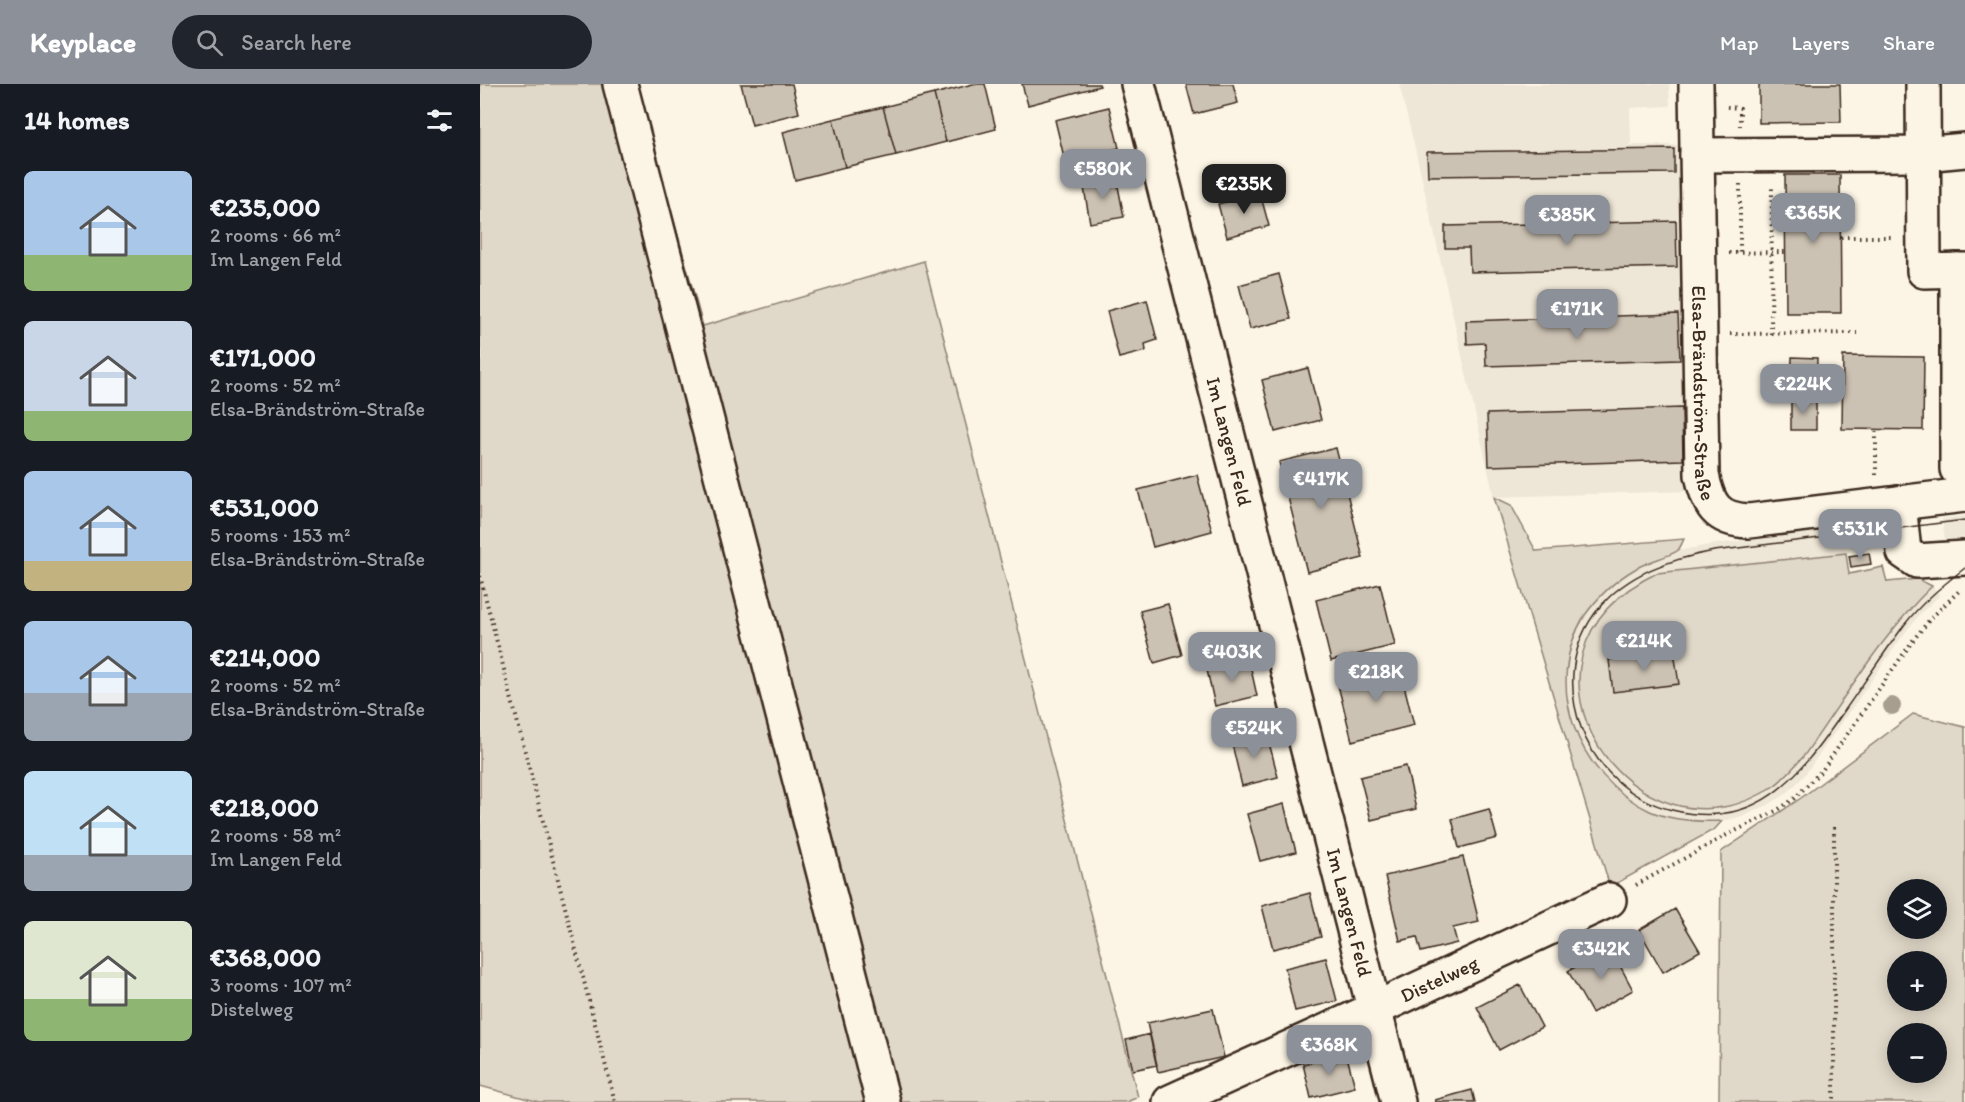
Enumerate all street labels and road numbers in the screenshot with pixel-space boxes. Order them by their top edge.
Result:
street label: Elsa-Brändström-Straße [1687,285,1720,504]
street label: Im Langen Feld [1201,375,1257,509]
street label: Im Langen Feld [1322,845,1378,979]
street label: Distelweg [1396,950,1483,1008]

